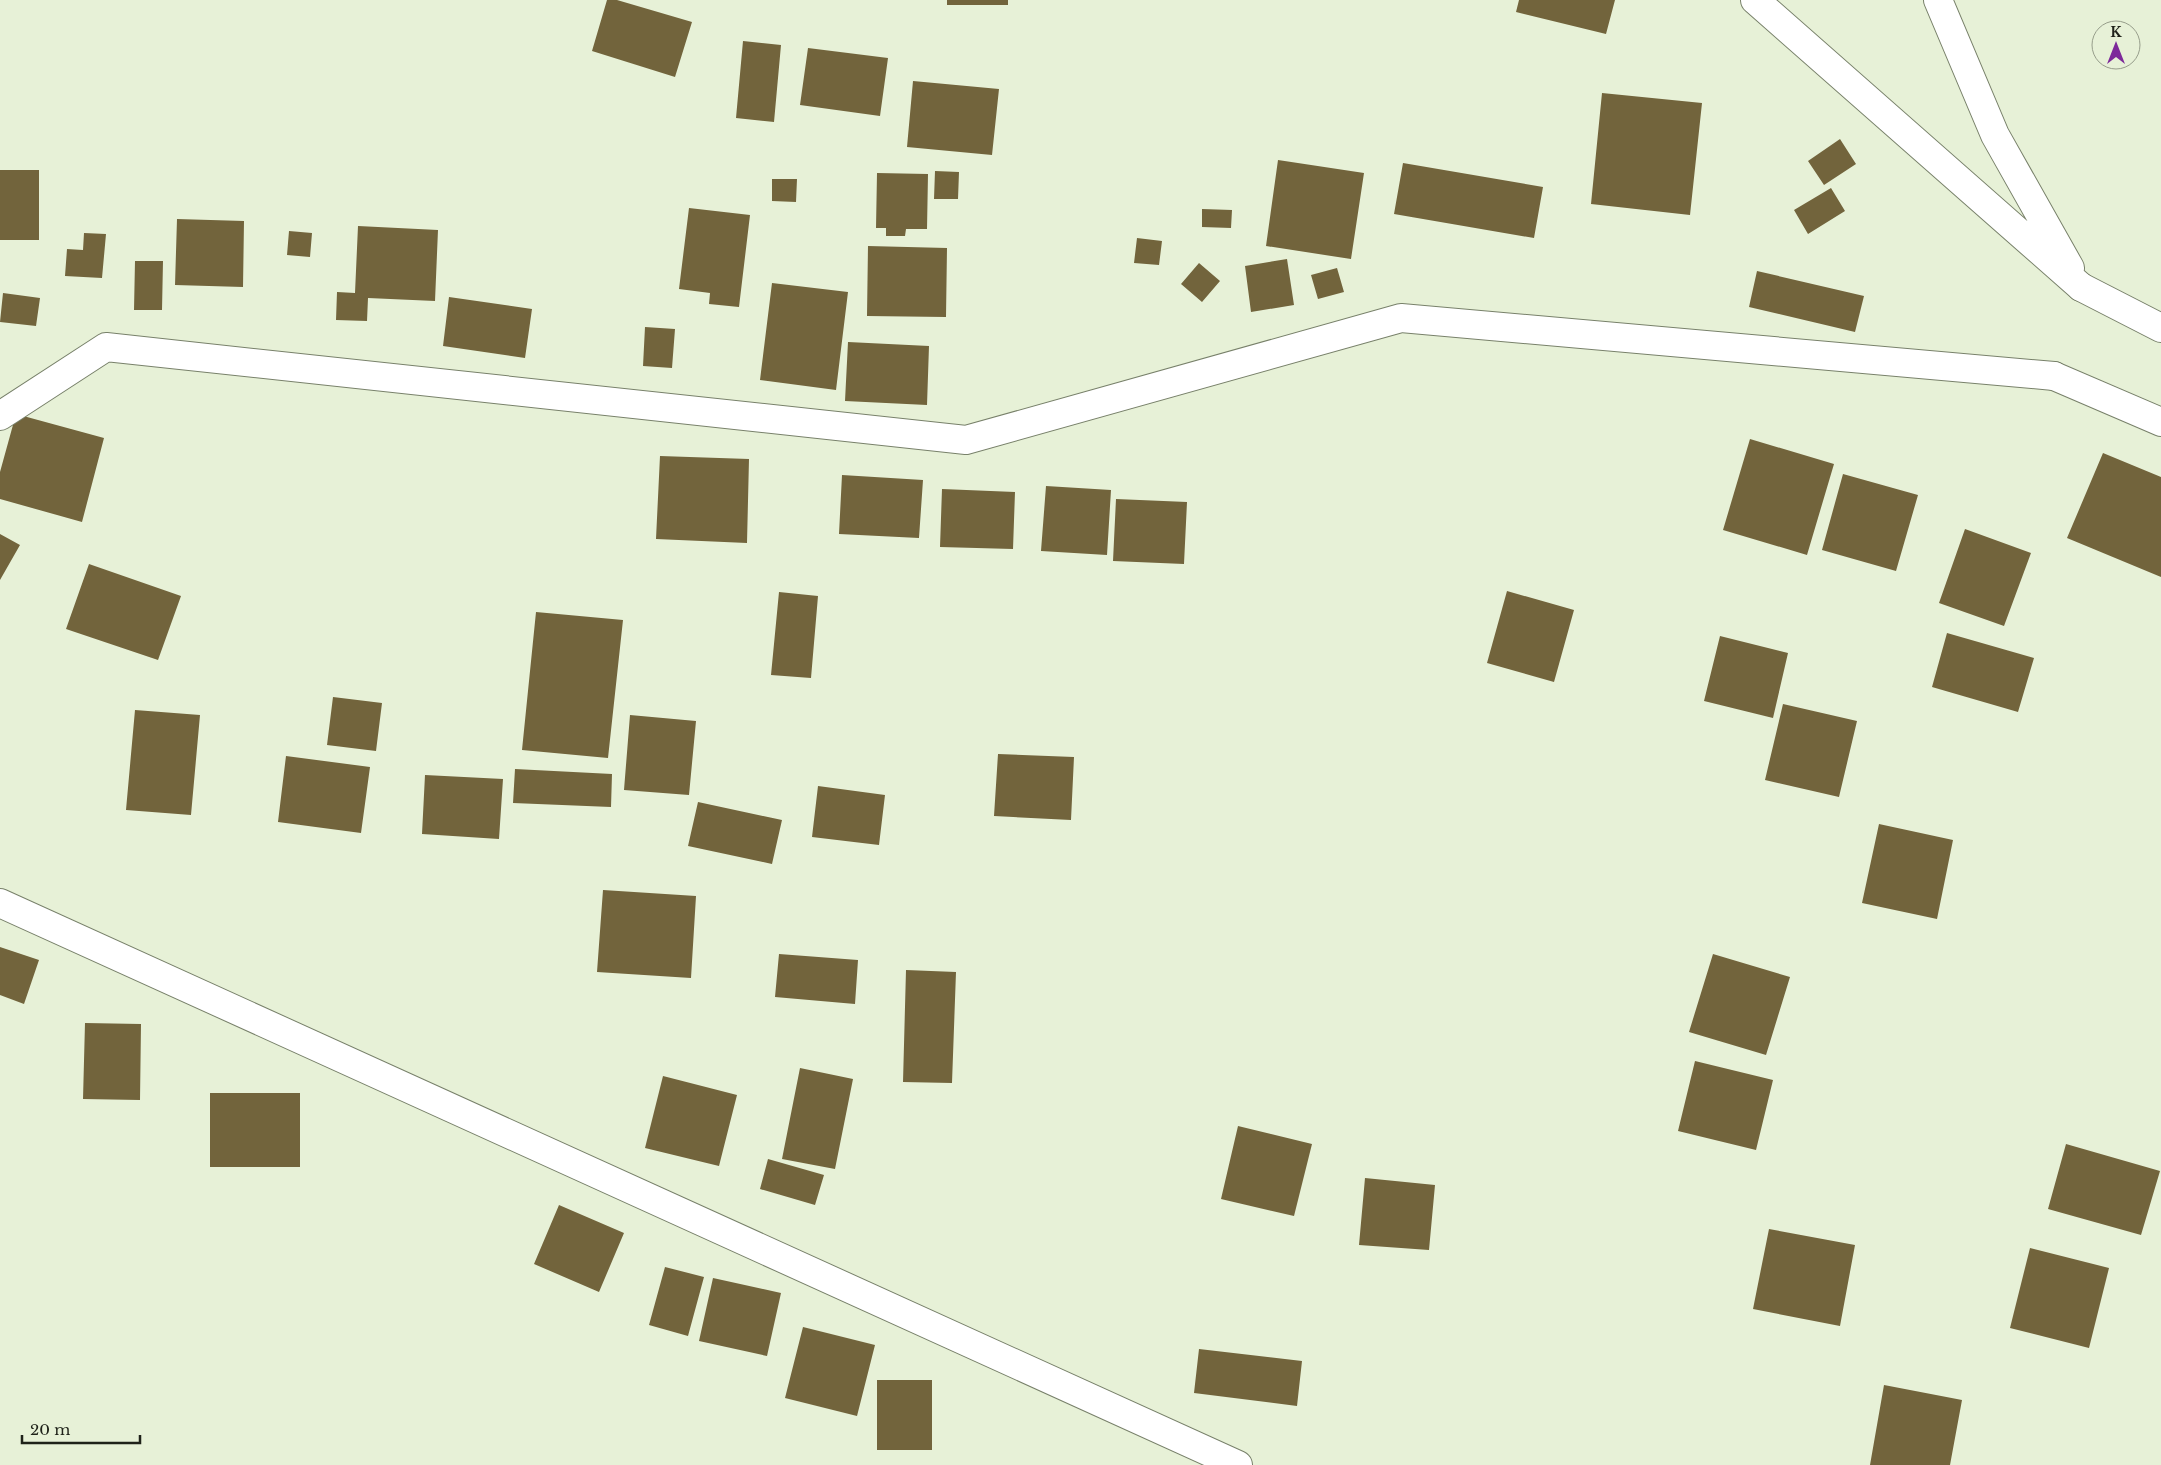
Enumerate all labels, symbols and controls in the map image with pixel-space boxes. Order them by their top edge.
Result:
north arrow [2091,20,2141,70]
text: K [2110,23,2122,41]
scale bar [22,1412,140,1444]
text: 20 m [30,1420,70,1439]

